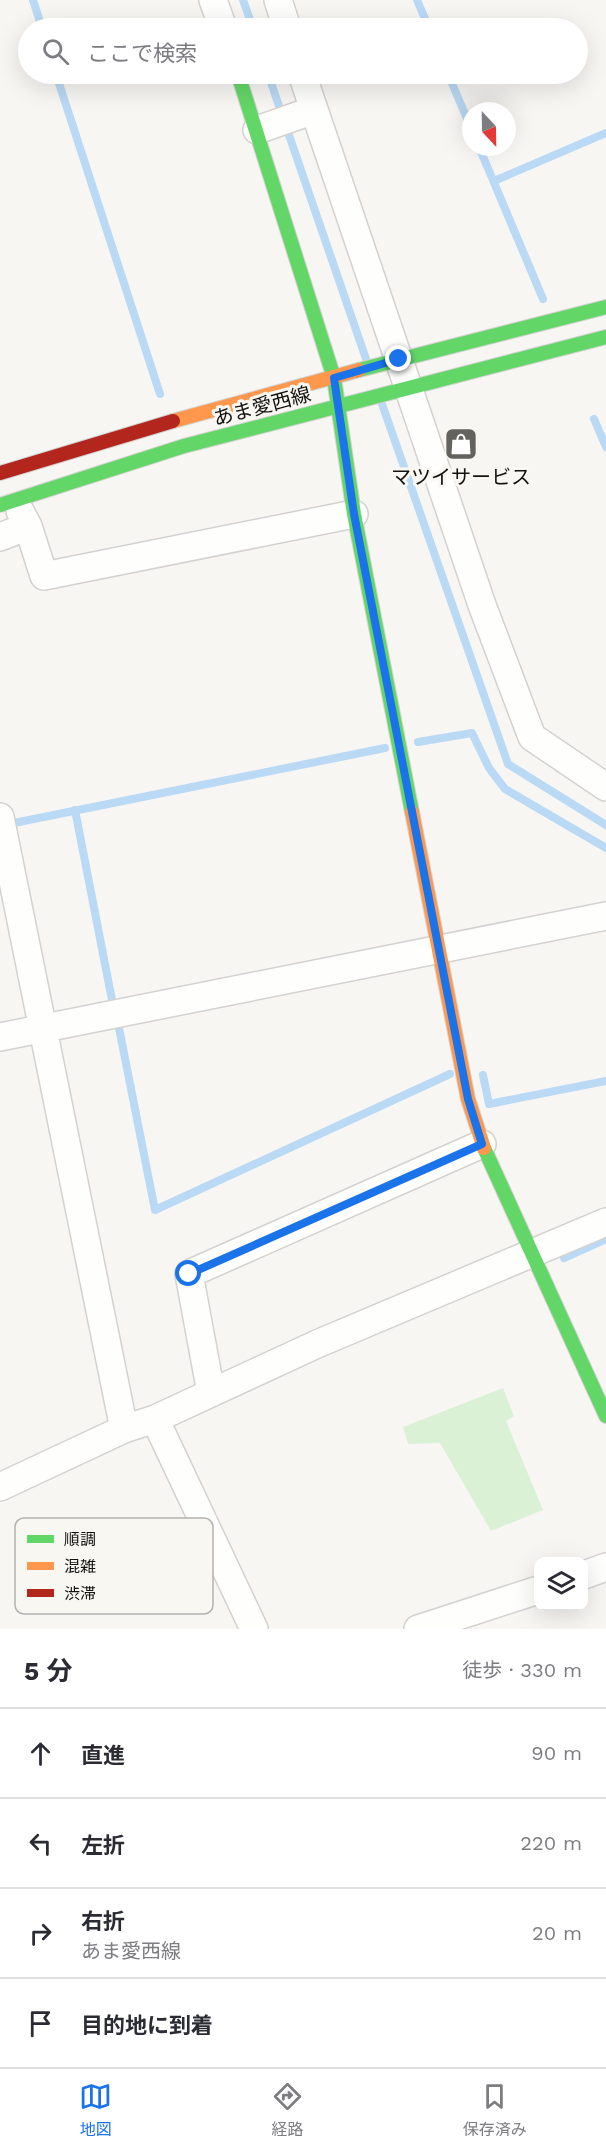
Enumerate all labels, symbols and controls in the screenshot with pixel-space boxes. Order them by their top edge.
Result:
search box [18,18,588,84]
icon: search [39,35,72,68]
text: ここで検索 [87,41,197,66]
north arrow [462,102,516,156]
route end [385,345,411,371]
street label: あま愛西線 [211,381,313,431]
shop icon: マツイサービス [443,426,479,462]
place label: マツイサービス [391,465,531,489]
route start [175,1260,201,1286]
legend [15,1518,213,1614]
text: 順調 [64,1530,96,1549]
text: 混雑 [64,1557,96,1576]
map controls [534,1557,588,1611]
button: layers [534,1557,588,1611]
text: 渋滞 [64,1584,96,1603]
text: 5 分 [24,1656,73,1686]
text: 徒歩 · 330 m [462,1658,582,1682]
icon: ahead [24,1737,57,1770]
text: 90 m [531,1741,582,1765]
text: 直進 [81,1743,125,1768]
icon: left [24,1827,57,1860]
text: 220 m [520,1831,582,1855]
text: 左折 [81,1833,125,1858]
text: 右折 [81,1909,125,1934]
icon: right [24,1917,57,1950]
text: 20 m [532,1921,582,1945]
text: あま愛西線 [81,1939,181,1963]
icon: arrive [24,2007,57,2040]
text: 目的地に到着 [81,2013,213,2038]
tab: 地図 [79,2080,112,2140]
tab: 経路 [271,2080,304,2140]
tab: 保存済み [463,2080,527,2140]

